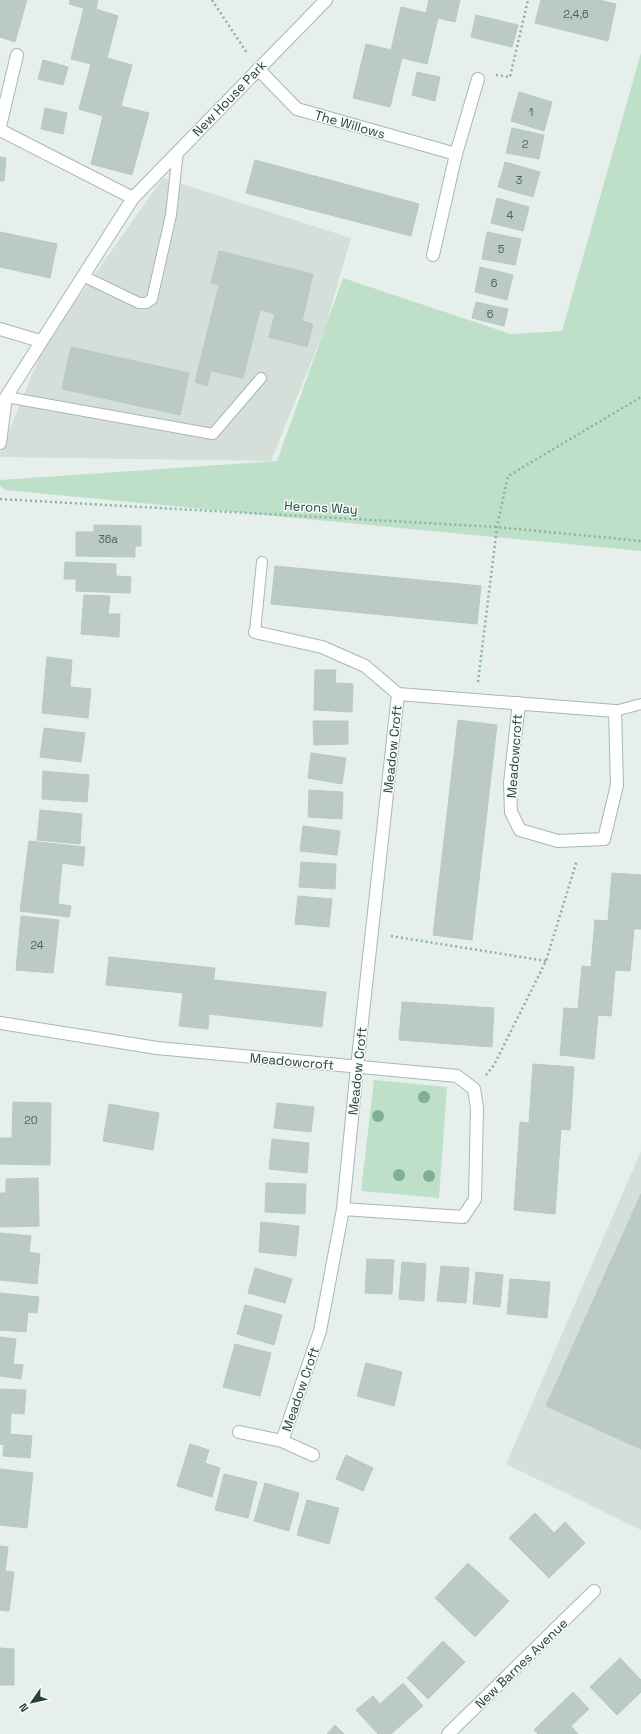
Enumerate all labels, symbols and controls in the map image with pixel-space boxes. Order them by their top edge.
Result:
house number: 2,4,6 [563,7,589,21]
street label: New House Park [189,57,270,140]
house number: 1 [529,105,533,119]
street label: The Willows [313,106,387,143]
house number: 2 [522,137,529,151]
house number: 3 [516,173,523,187]
house number: 4 [507,208,514,222]
house number: 5 [498,242,505,256]
house number: 6 [491,276,498,290]
house number: 6 [487,307,494,321]
street label: Herons Way [284,497,358,518]
house number: 36a [98,532,119,546]
street label: Meadow Croft [379,704,406,794]
street label: Meadowcroft [503,713,526,799]
house number: 24 [30,938,44,952]
street label: Meadow Croft [344,1026,371,1116]
street label: Meadowcroft [249,1049,335,1074]
house number: 20 [24,1113,38,1127]
street label: Meadow Croft [278,1345,323,1434]
street label: New Barnes Avenue [471,1615,571,1712]
north arrow [12,1682,52,1722]
text: N [16,1701,32,1715]

